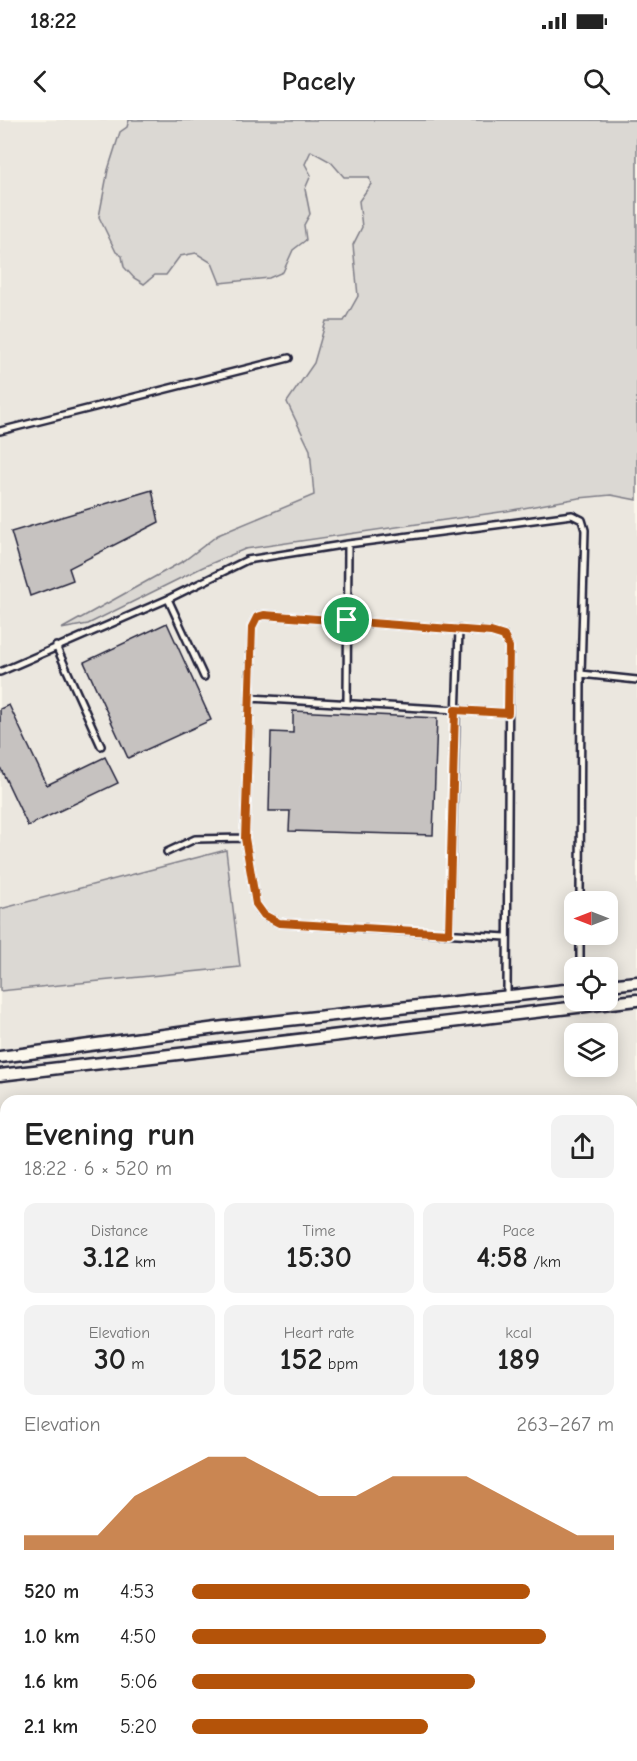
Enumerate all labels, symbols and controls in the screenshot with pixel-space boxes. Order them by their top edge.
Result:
text: 18:22 [30,8,76,34]
icon: back [24,65,57,98]
icon: search [580,65,613,98]
text: Pacely [282,66,355,97]
pin [321,594,372,645]
icon: arrive [330,603,363,636]
north arrow [564,891,618,945]
map controls [564,891,618,1077]
button: locate [564,957,618,1011]
button: layers [564,1023,618,1077]
text: Evening run [24,1115,195,1153]
button: share [551,1115,614,1178]
text: 18:22 · 6 × 520 m [24,1157,172,1180]
text: Distance [91,1222,148,1240]
text: Time [302,1222,336,1240]
text: Pace [503,1222,535,1240]
text: 3.12 [83,1240,130,1275]
text: 15:30 [286,1240,352,1275]
text: 4:58 [476,1240,528,1275]
text: km [130,1253,156,1271]
text: /km [528,1253,561,1271]
text: Elevation [89,1324,150,1342]
text: Heart rate [284,1324,354,1342]
text: kcal [505,1324,532,1342]
text: 30 [94,1342,126,1377]
text: 152 [280,1342,323,1377]
text: 189 [497,1342,540,1377]
text: m [126,1355,145,1373]
text: bpm [323,1355,358,1373]
text: Elevation [24,1413,101,1436]
text: 263–267 m [517,1413,614,1436]
text: 520 m [24,1580,79,1603]
text: 4:53 [120,1580,154,1603]
text: 1.0 km [24,1625,80,1648]
text: 4:50 [120,1625,156,1648]
text: 1.6 km [24,1670,79,1693]
text: 5:06 [120,1670,157,1693]
text: 2.1 km [24,1715,78,1738]
text: 5:20 [120,1715,157,1738]

